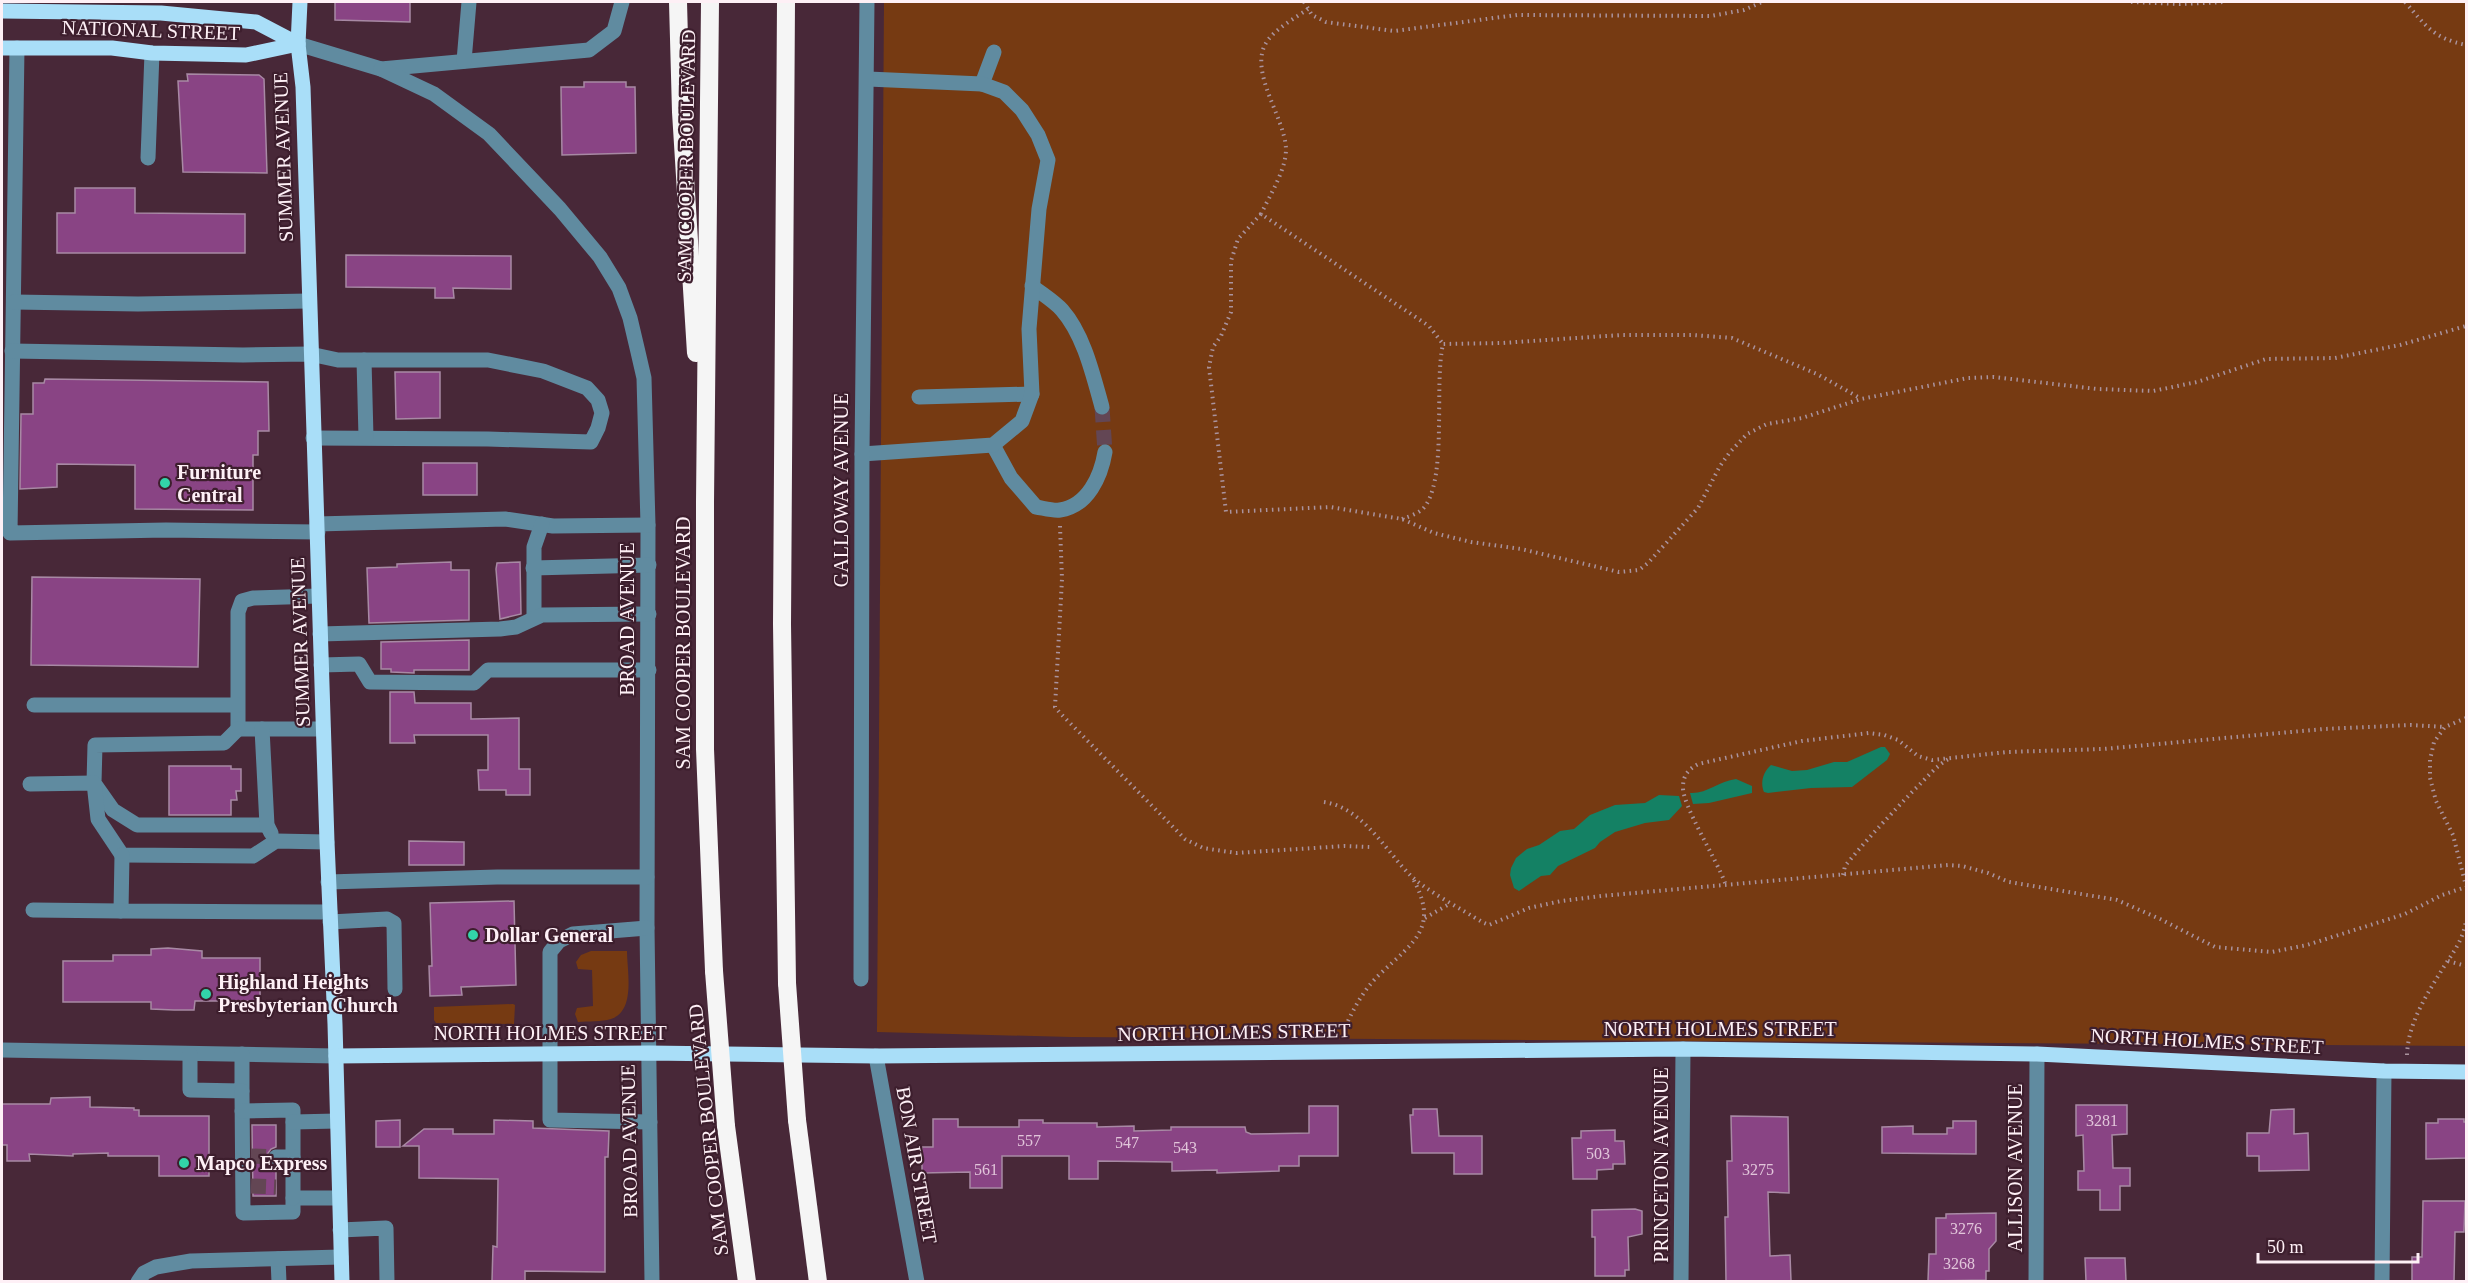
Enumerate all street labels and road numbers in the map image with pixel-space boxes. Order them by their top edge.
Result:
street label: NATIONAL STREET [61,16,241,44]
street label: SAM COOPER BOULEVARD [673,29,699,283]
street label: SUMMER AVENUE [269,72,297,242]
street label: GALLOWAY AVENUE [830,393,852,587]
street label: SAM COOPER BOULEVARD [672,516,694,770]
street label: BROAD AVENUE [616,542,638,696]
street label: SUMMER AVENUE [286,557,314,727]
street label: SAM COOPER BOULEVARD [684,1003,732,1257]
street label: NORTH HOLMES STREET [1603,1018,1837,1040]
street label: NORTH HOLMES STREET [1117,1019,1351,1045]
street label: NORTH HOLMES STREET [433,1022,667,1044]
street label: NORTH HOLMES STREET [2090,1024,2324,1058]
street label: BROAD AVENUE [617,1064,641,1218]
street label: PRINCETON AVENUE [1650,1067,1672,1263]
street label: ALLISON AVENUE [2004,1083,2026,1253]
street label: BON AIR STREET [892,1085,942,1245]

